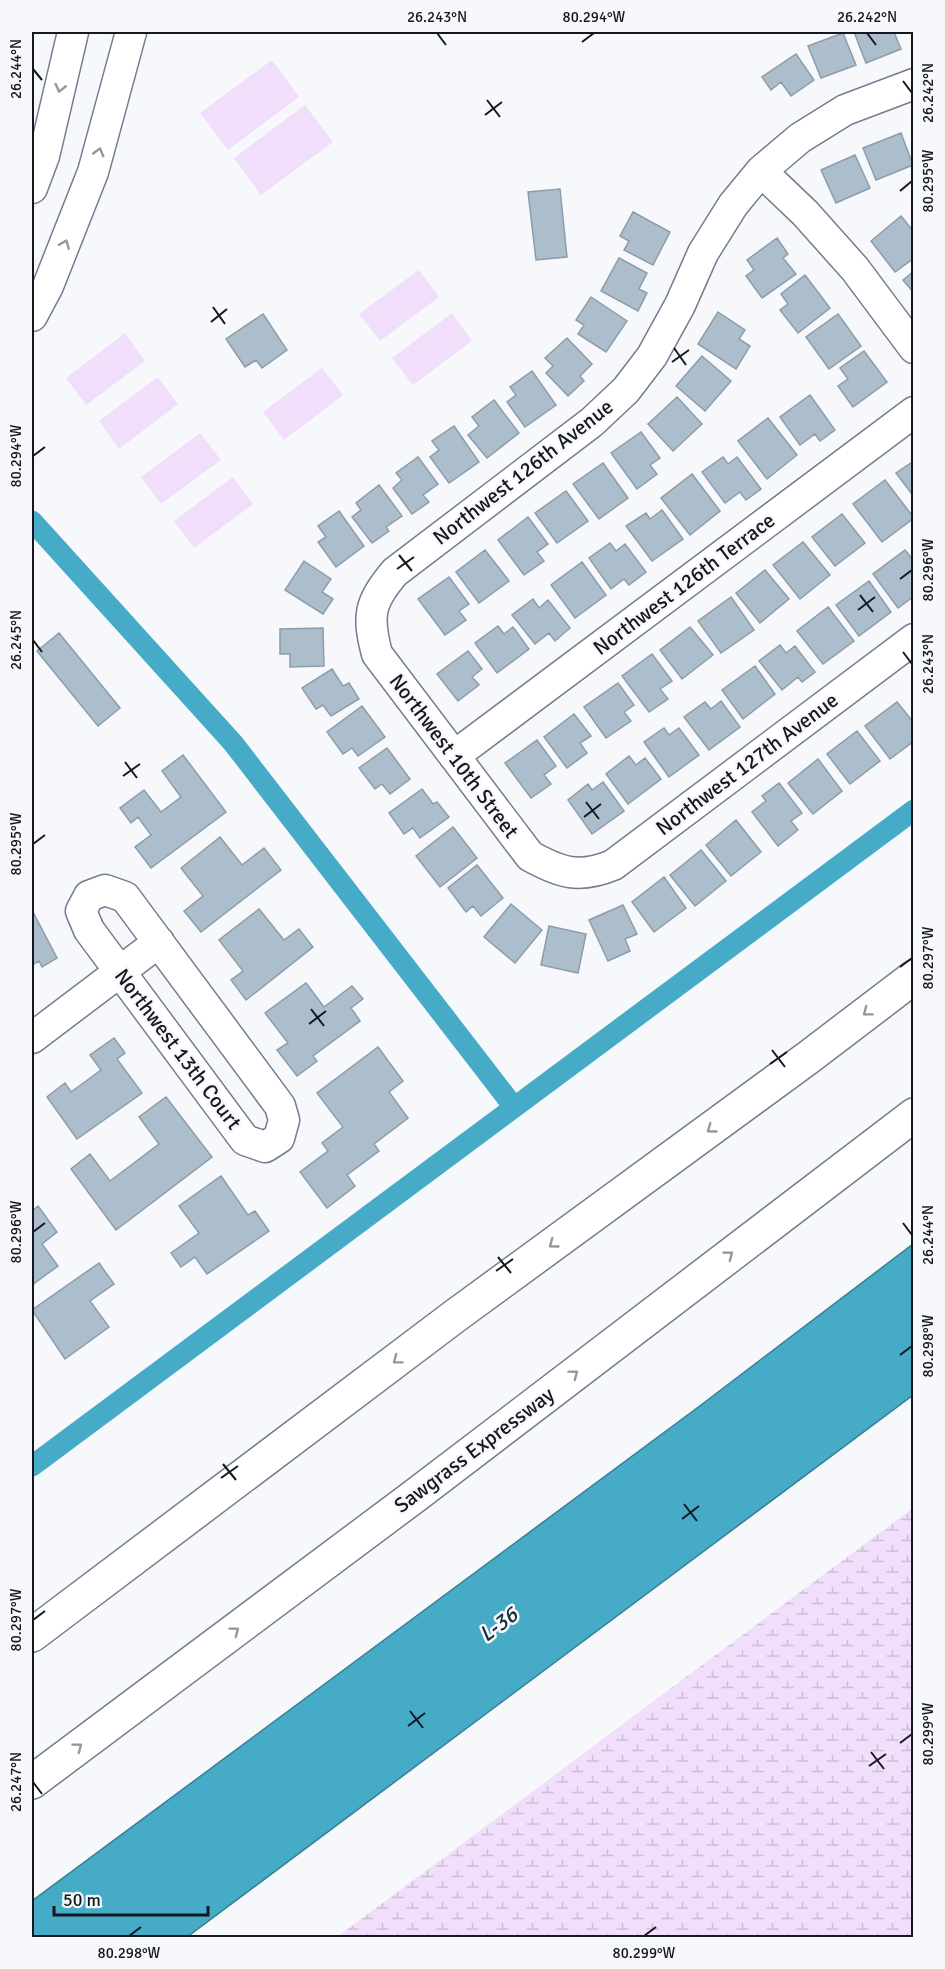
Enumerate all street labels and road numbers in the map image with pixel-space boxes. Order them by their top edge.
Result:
street label: Northwest 126th Avenue [428,394,618,550]
street label: Northwest 126th Terrace [588,507,780,661]
street label: Northwest 10th Street [384,669,524,843]
street label: Northwest 127th Avenue [651,687,843,841]
street label: Northwest 13th Court [109,963,247,1135]
street label: Sawgrass Expressway [389,1381,559,1519]

